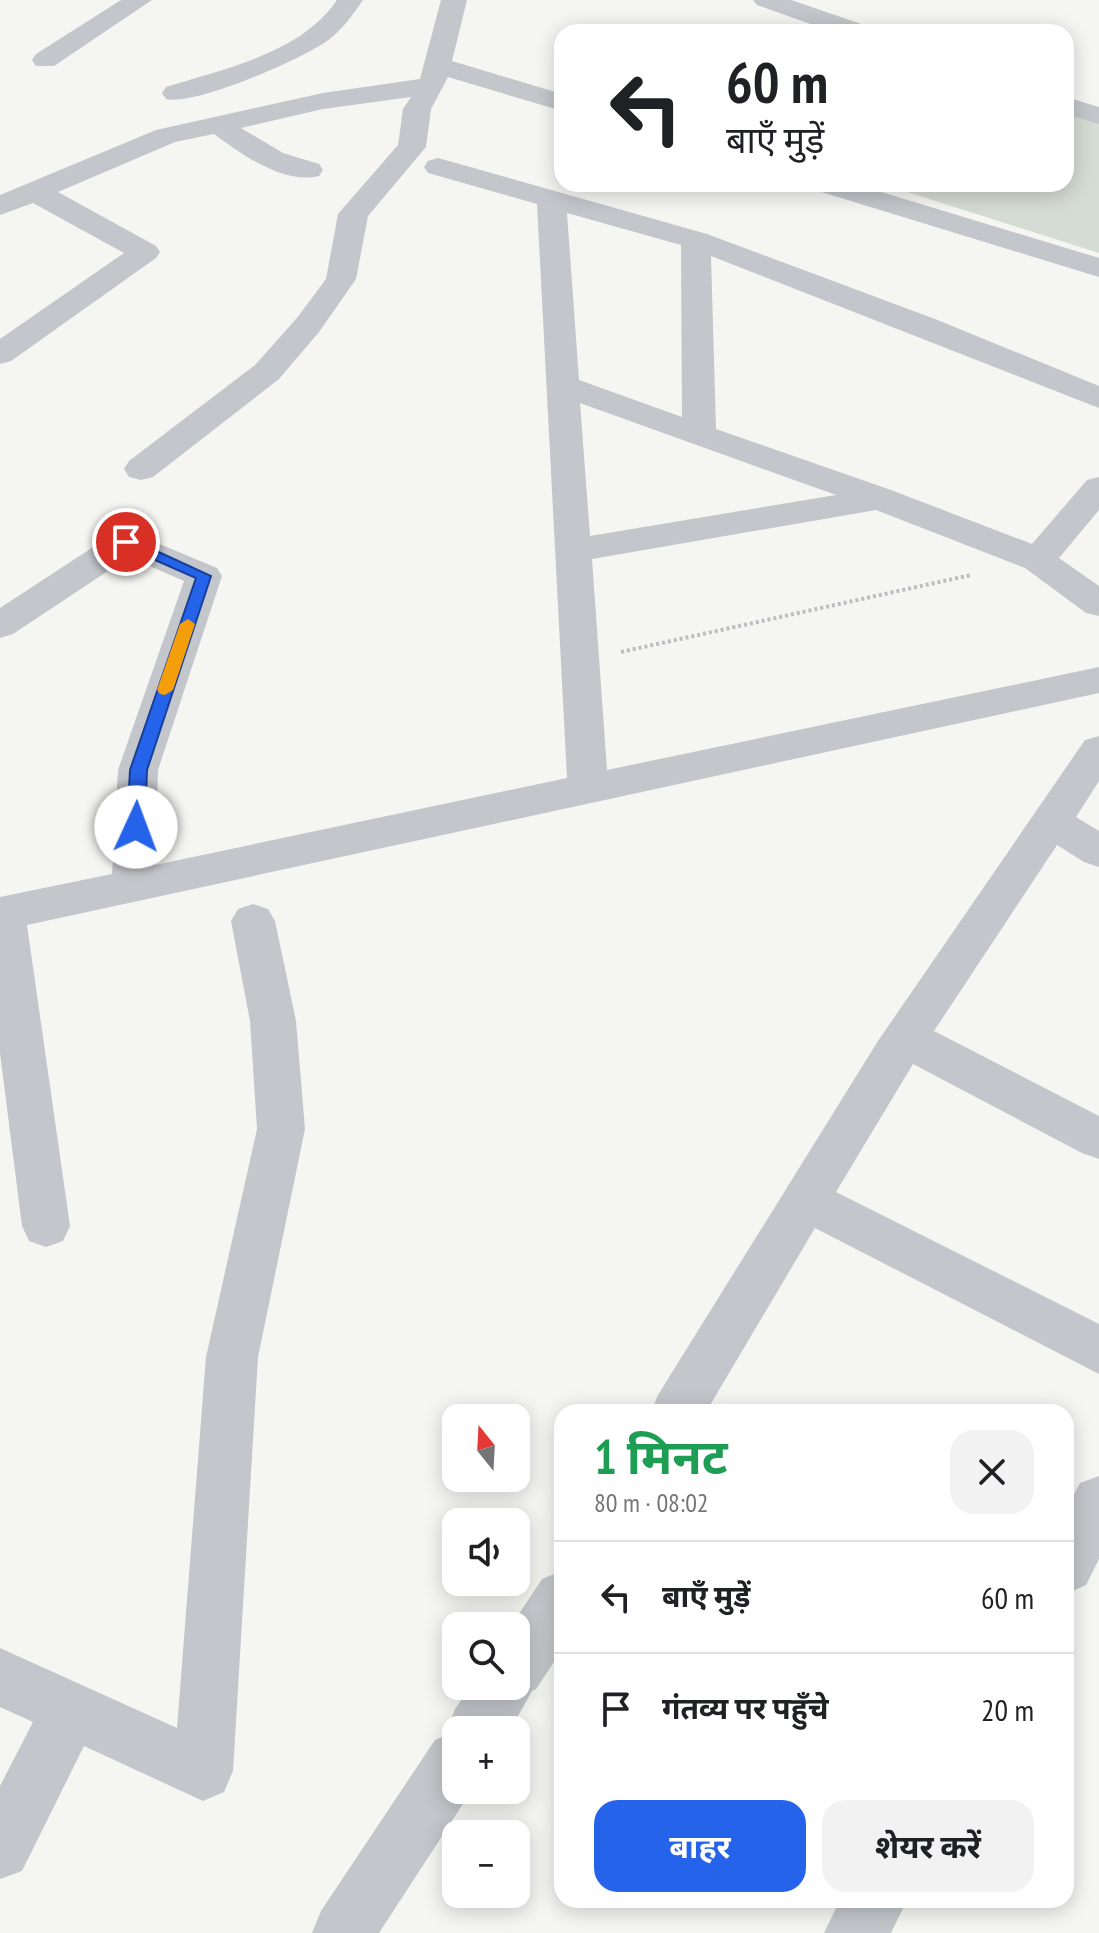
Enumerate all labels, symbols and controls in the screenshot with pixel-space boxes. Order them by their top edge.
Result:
text: 60 m [726,46,828,118]
icon: left [594,56,698,160]
text: बाएँ मुड़ें [726,116,824,163]
pin [92,508,160,576]
icon: arrive [104,520,148,564]
position arrow [94,785,178,869]
north arrow [442,1404,530,1492]
map controls [442,1404,530,1908]
text: 1 मिनट [594,1425,728,1487]
button: close [950,1430,1034,1514]
text: 80 m · 08:02 [594,1486,709,1519]
button: sound [442,1508,530,1596]
icon: left [594,1575,638,1619]
text: बाएँ मुड़ें [662,1576,750,1615]
text: 60 m [981,1578,1034,1617]
button: search [442,1612,530,1700]
icon: arrive [594,1687,638,1731]
text: गंतव्य पर पहुँचे [662,1688,829,1727]
text: 20 m [981,1690,1034,1729]
button: + [442,1716,530,1804]
button: बाहर [594,1800,806,1892]
button: शेयर करें [822,1800,1034,1892]
button: − [442,1820,530,1908]

